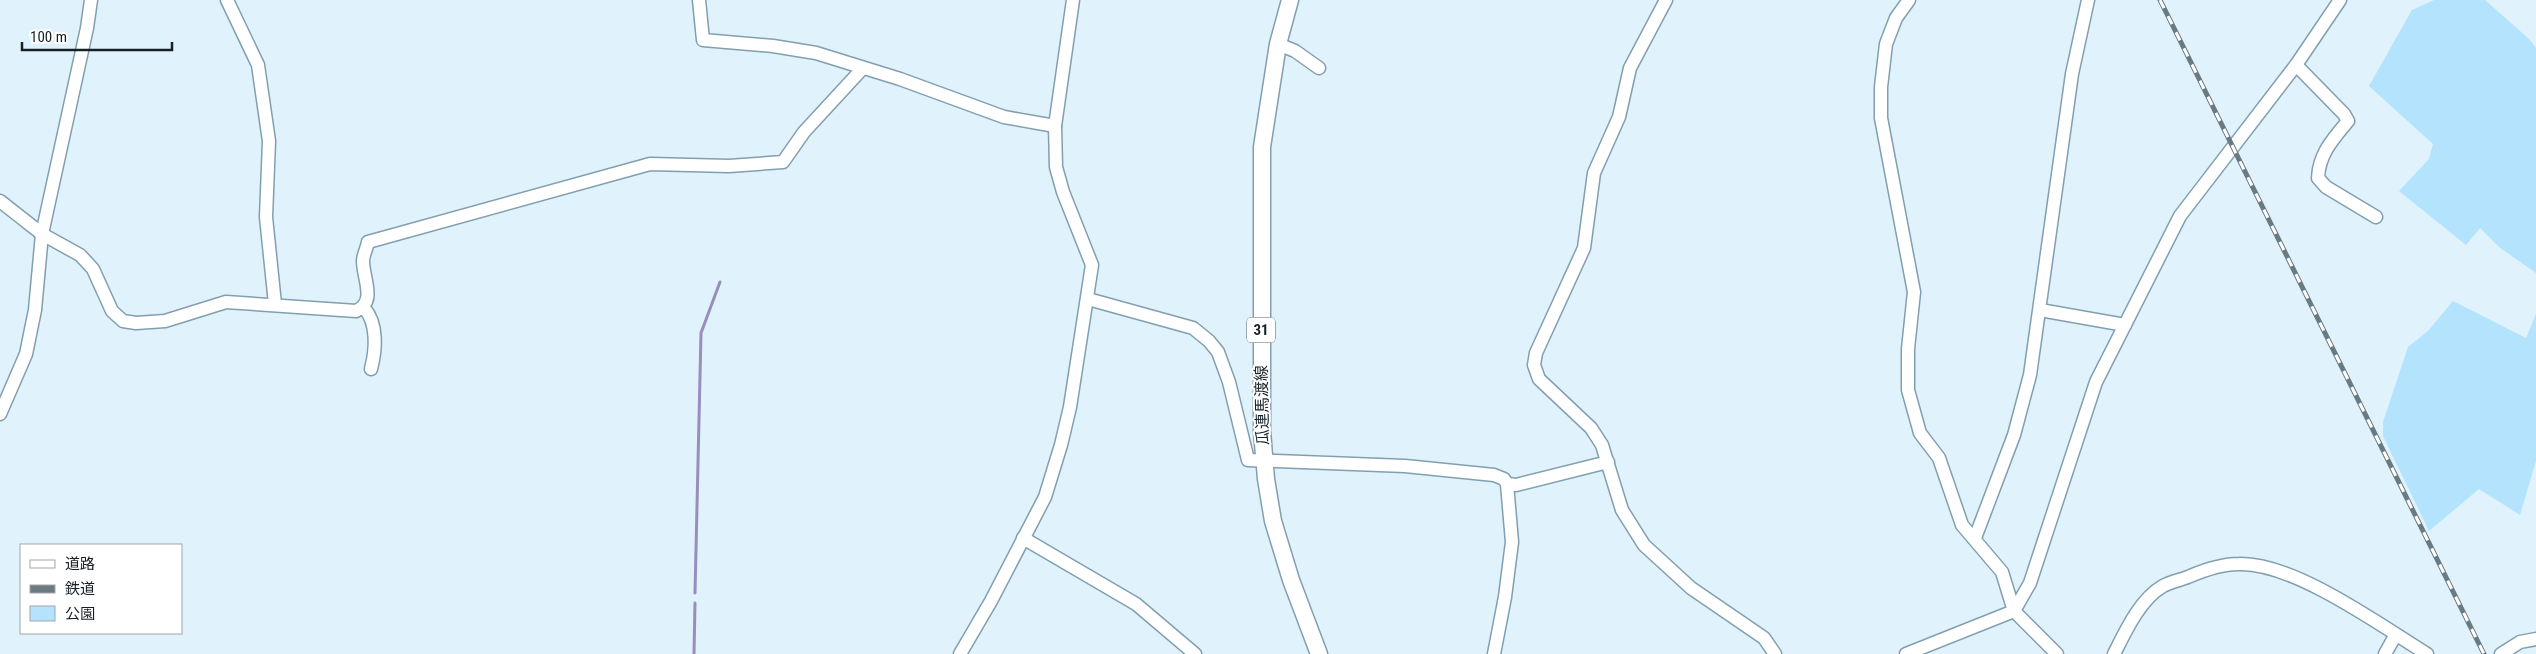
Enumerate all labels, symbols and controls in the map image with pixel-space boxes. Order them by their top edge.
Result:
scale bar [22,20,172,52]
text: 100 m [30,28,67,46]
road number: 31 [1247,318,1275,342]
street label: 瓜連馬渡線 [1252,365,1272,445]
legend [20,544,182,634]
text: 道路 [65,555,95,573]
text: 鉄道 [65,580,95,598]
text: 公園 [65,605,95,623]

